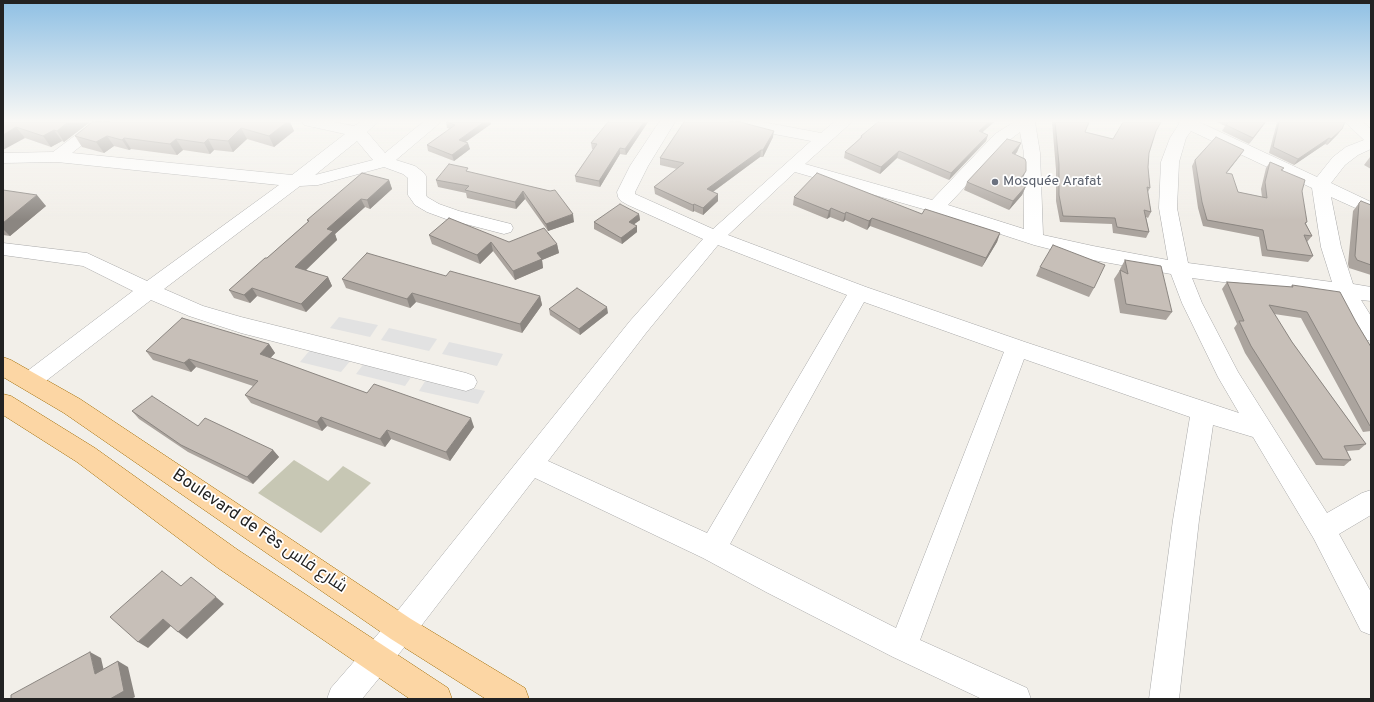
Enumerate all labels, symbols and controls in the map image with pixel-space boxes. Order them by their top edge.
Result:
place label: Mosquée Arafat [1003,174,1102,190]
marker: Mosquée Arafat [990,177,1000,187]
street label: Boulevard de Fès شارع فاس [168,466,350,598]

